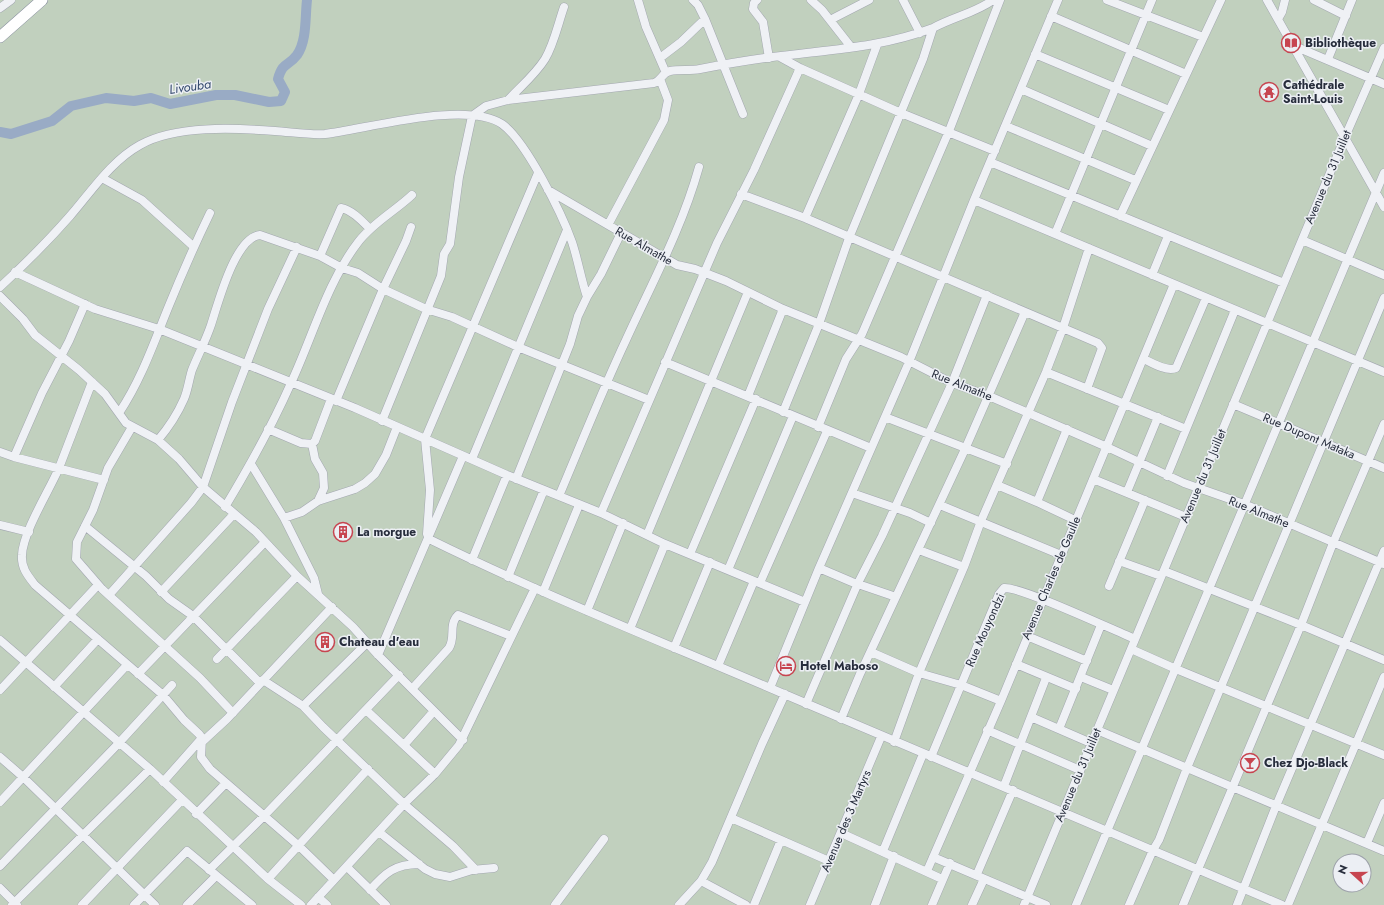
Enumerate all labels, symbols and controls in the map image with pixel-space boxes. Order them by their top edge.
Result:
library icon: Bibliothèque [1280,32,1302,54]
place label: Bibliothèque [1305,34,1376,52]
water label: Livouba [168,74,212,99]
place label: Cathédrale Saint-Louis [1283,76,1344,108]
temple icon: Cathédrale Saint-Louis [1258,81,1280,103]
street label: Avenue du 31 Juillet [1300,127,1356,227]
street label: Rue Almathe [612,222,676,270]
street label: Rue Almathe [929,365,995,405]
street label: Rue Dupont Mataka [1260,408,1358,464]
street label: Avenue du 31 Juillet [1175,426,1231,526]
street label: Rue Almathe [1226,492,1292,532]
street label: Avenue Charles de Gaulle [1017,514,1085,642]
building icon: La morgue [332,521,354,543]
place label: La morgue [357,523,416,541]
street label: Rue Mouyondzi [961,590,1009,670]
building icon: Chateau d'eau [314,631,336,653]
place label: Chateau d'eau [339,633,419,651]
hotel icon: Hotel Maboso [775,655,797,677]
place label: Hotel Maboso [800,657,878,675]
street label: Avenue du 31 Juillet [1050,725,1106,825]
bar icon: Chez Djo-Black [1239,752,1261,774]
place label: Chez Djo-Black [1264,754,1348,772]
street label: Avenue des 3 Martyrs [816,767,876,875]
north arrow [1332,853,1372,893]
text: N [1334,862,1352,876]

